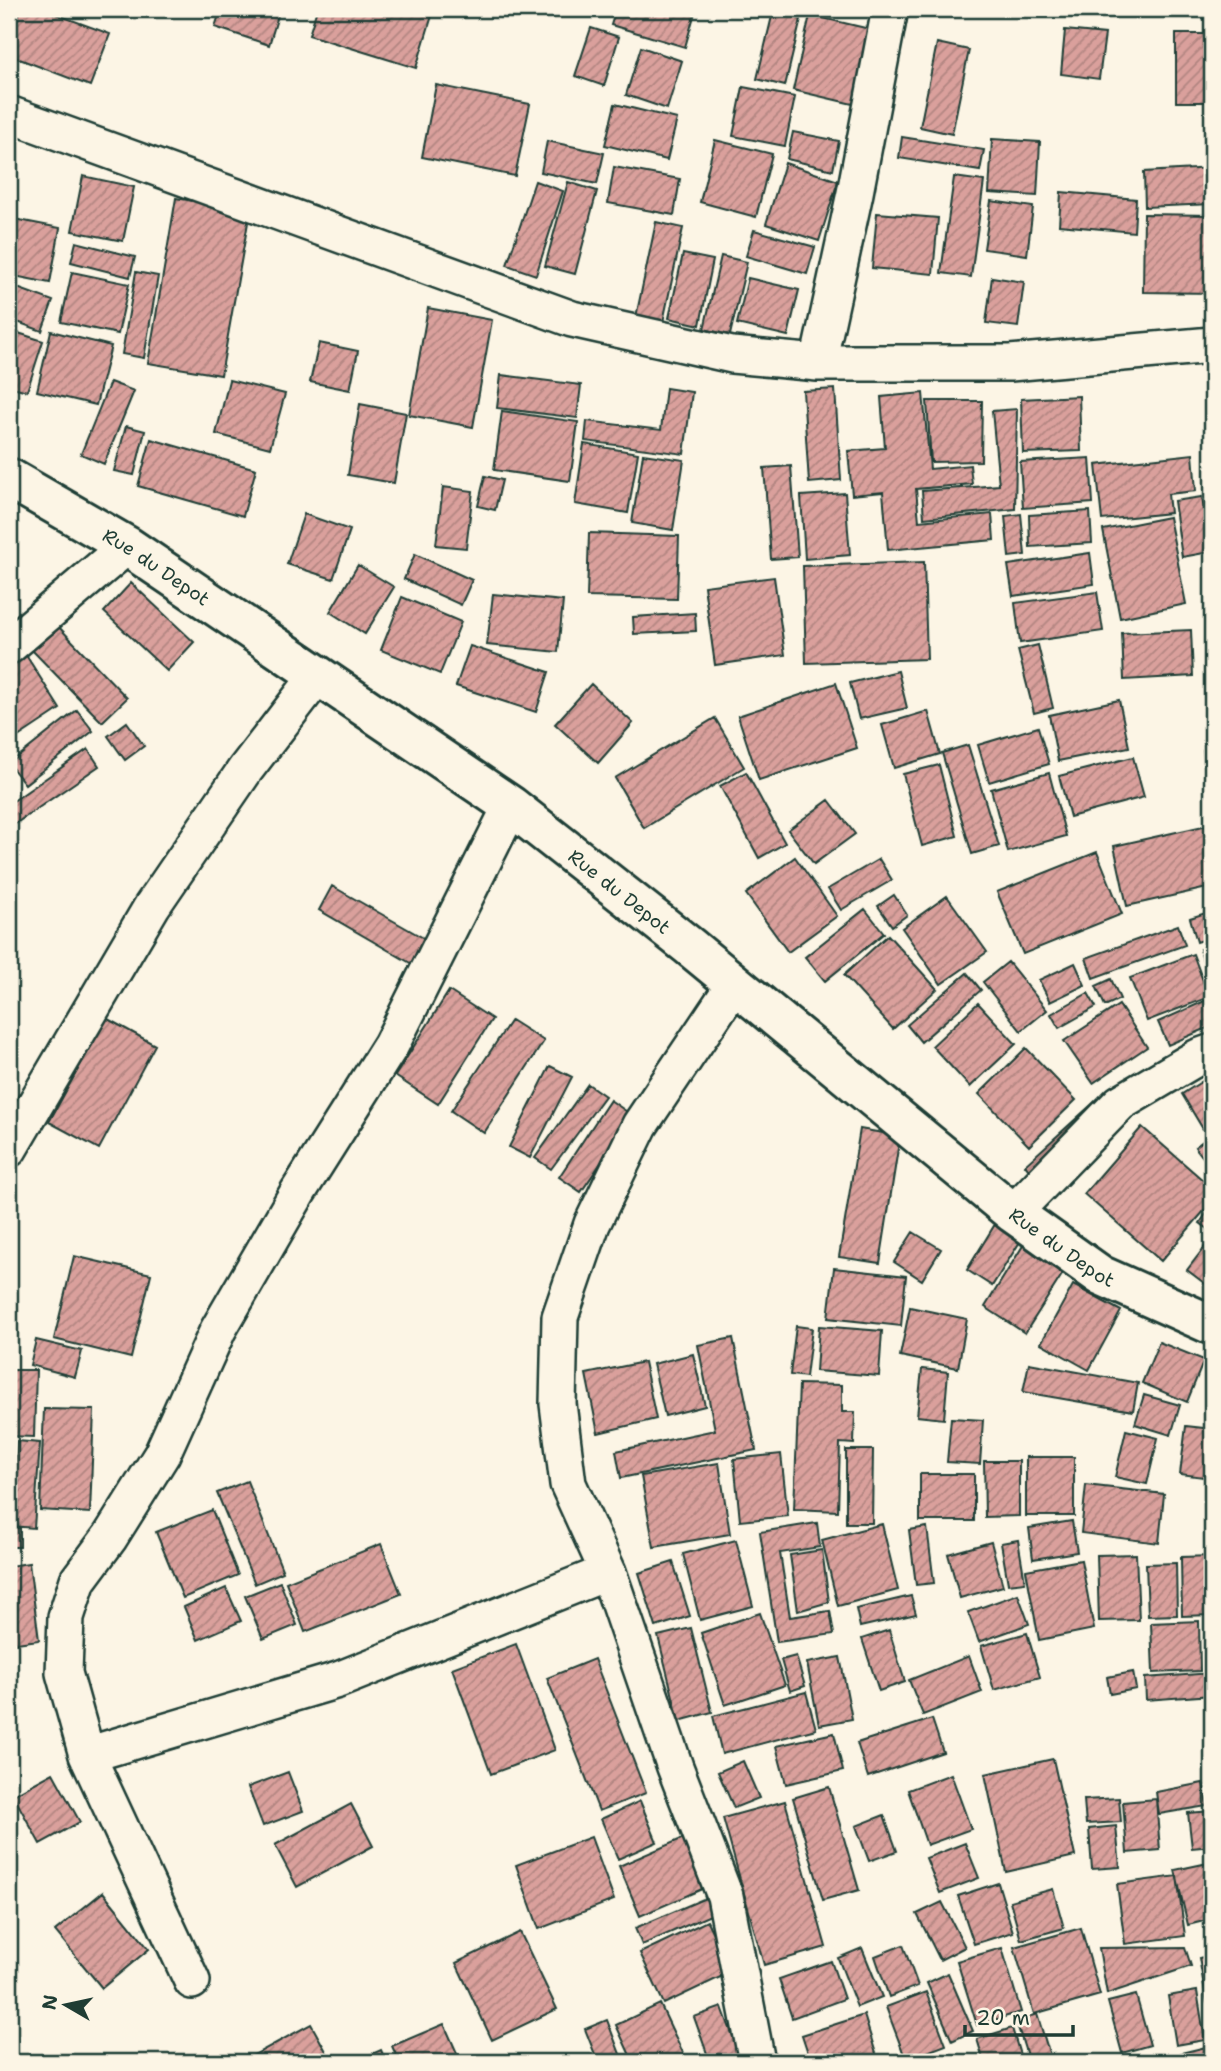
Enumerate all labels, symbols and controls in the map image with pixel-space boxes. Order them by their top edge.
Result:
street label: Rue du Depot [98,522,215,611]
street label: Rue du Depot [563,843,676,939]
street label: Rue du Depot [1004,1202,1118,1292]
north arrow [32,1969,102,2039]
text: N [36,1993,63,2012]
scale bar [965,1994,1074,2038]
text: 20 m [976,2004,1030,2032]

